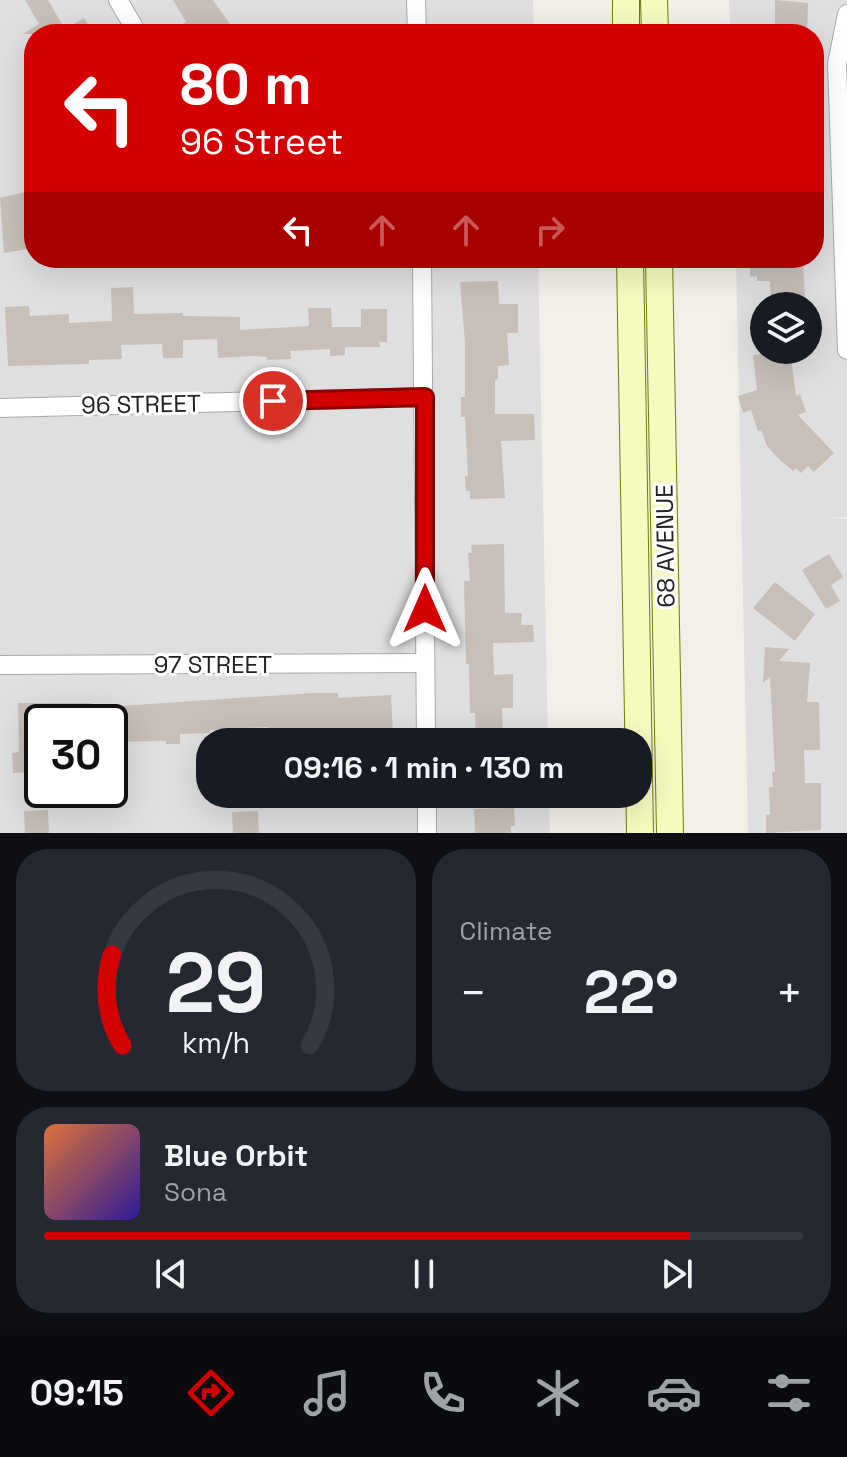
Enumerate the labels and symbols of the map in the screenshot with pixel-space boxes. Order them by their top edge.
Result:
pin [239,367,307,435]
street label: 96 STREET [81,387,201,421]
street label: 68 AVENUE [648,484,682,608]
position arrow [383,567,467,651]
street label: 97 STREET [154,649,272,680]
speed limit sign: 30 [24,704,128,808]

